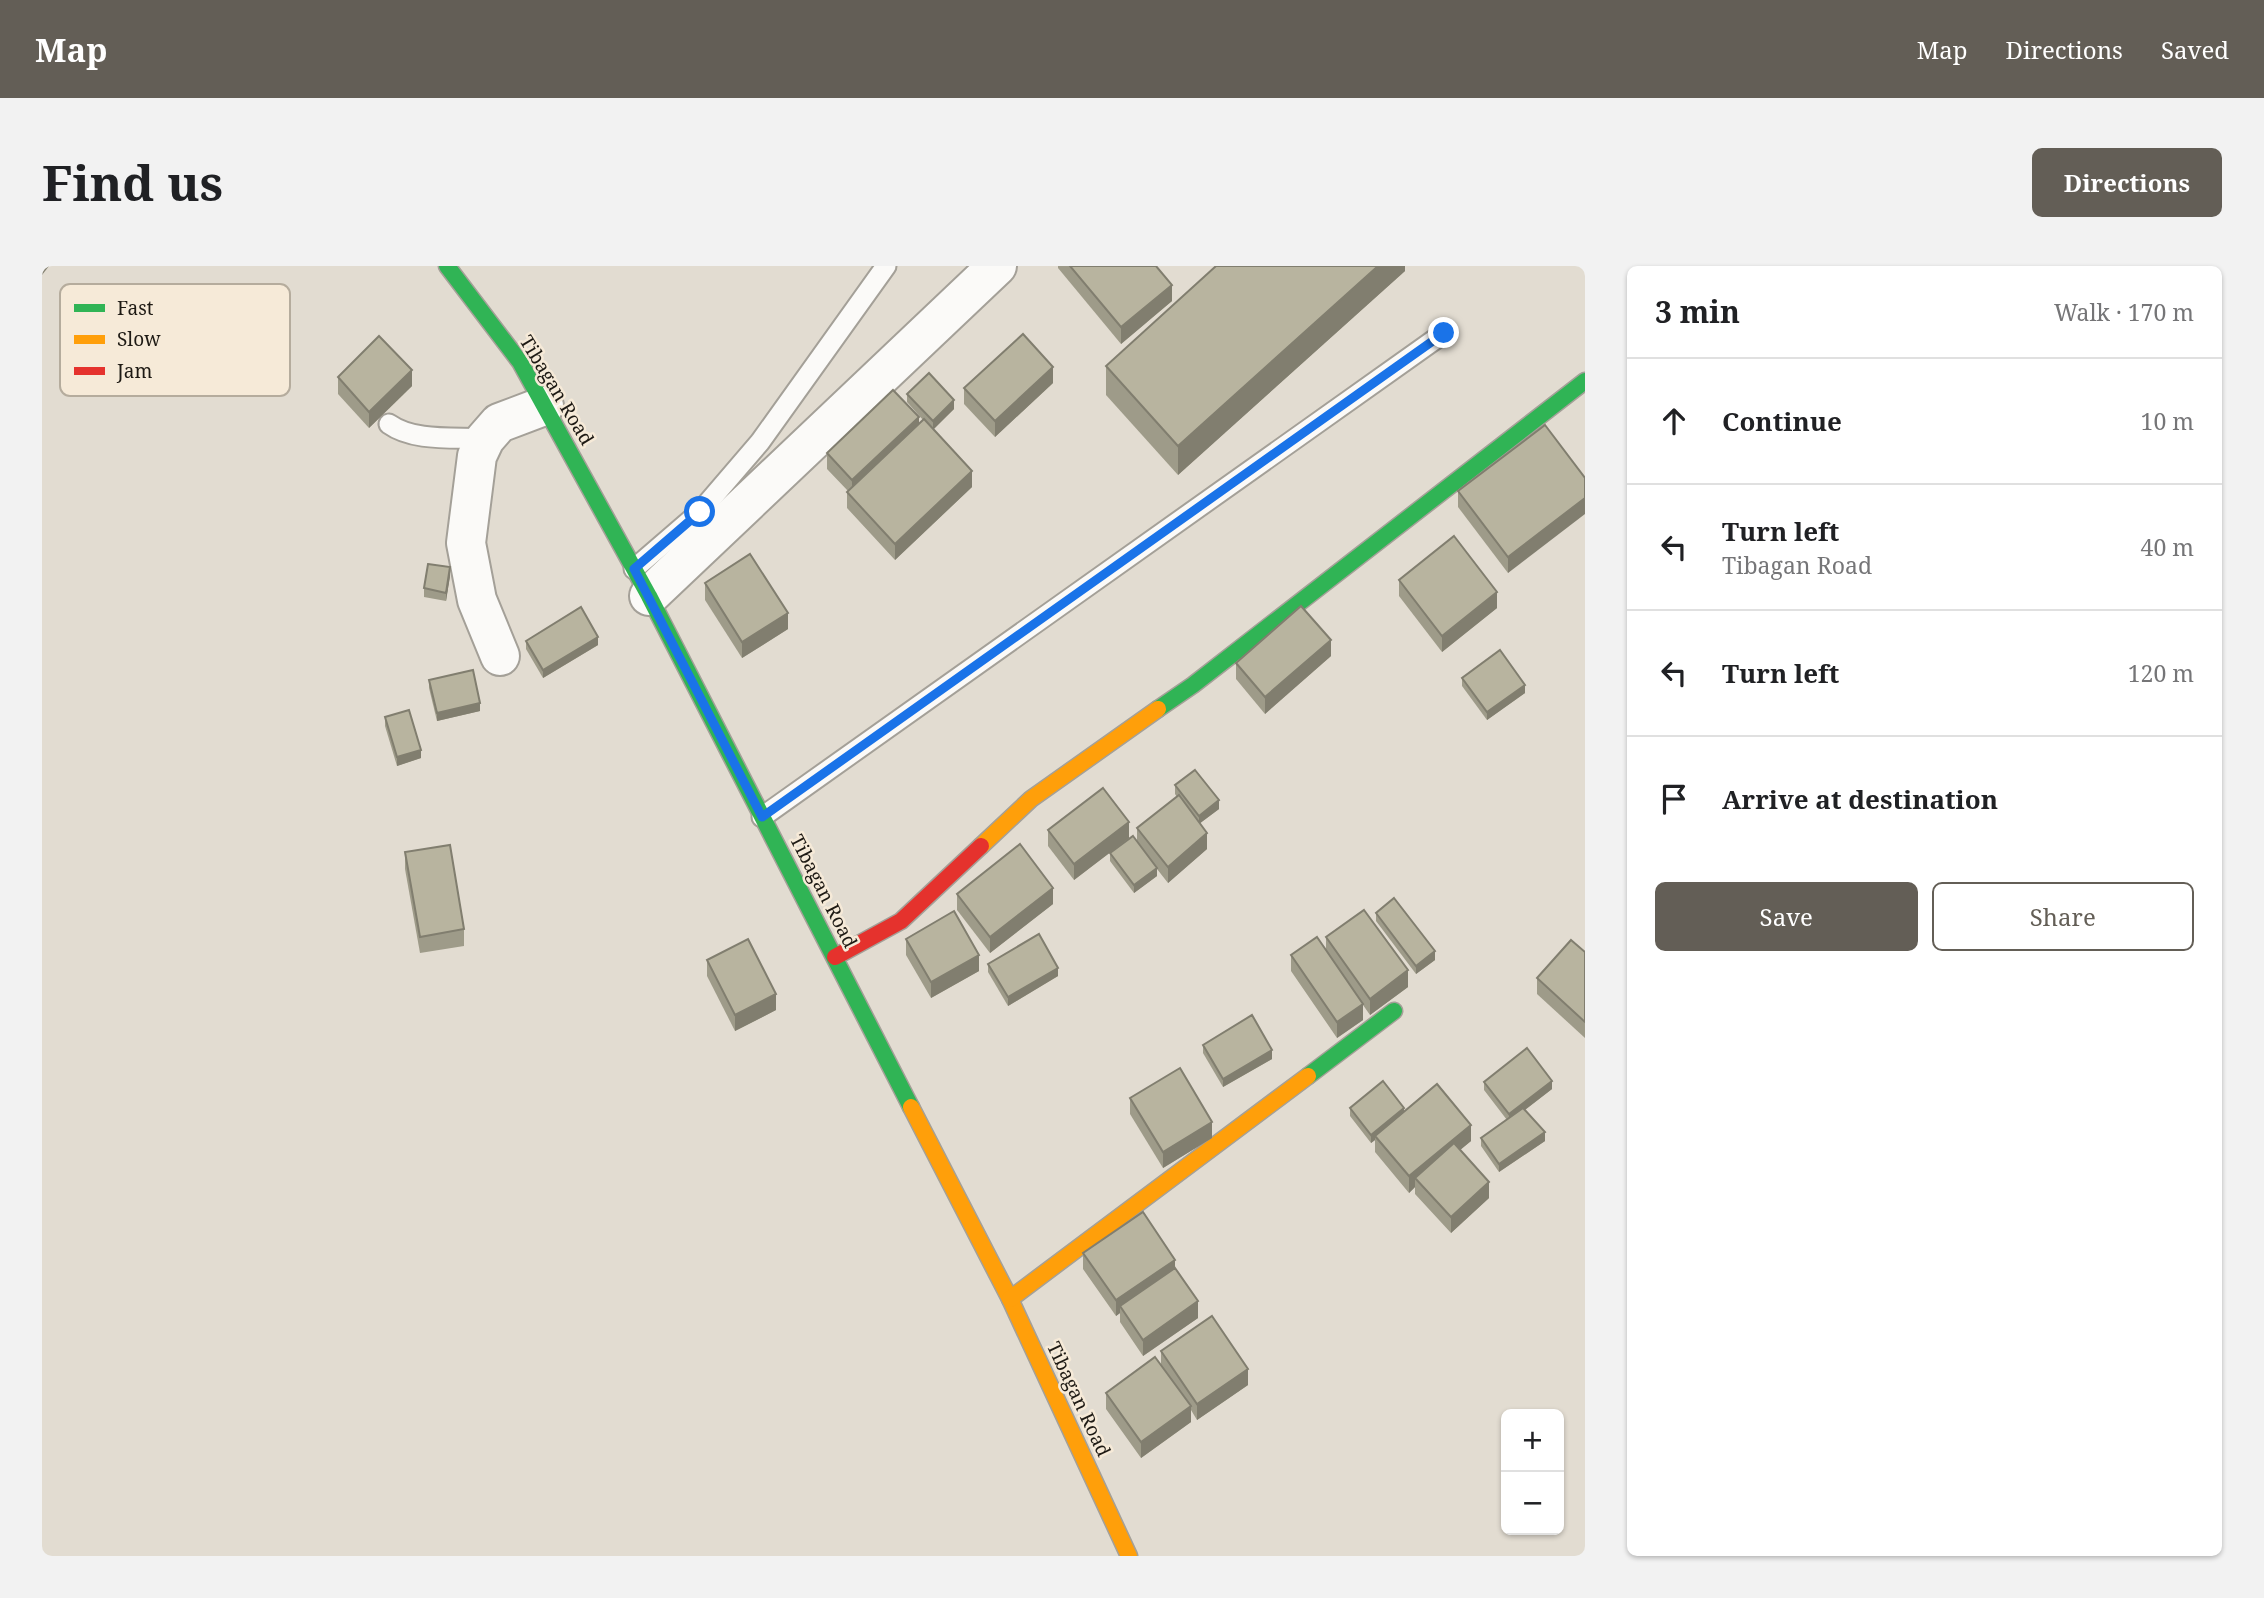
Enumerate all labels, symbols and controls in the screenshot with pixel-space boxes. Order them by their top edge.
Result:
text: Map [35,27,108,72]
text: Map [1917,33,1968,66]
text: Directions [2006,33,2123,66]
text: Saved [2161,33,2229,66]
button: Directions [2032,148,2222,217]
text: Find us [42,149,223,215]
legend [60,284,290,396]
text: 3 min [1655,291,1740,332]
text: Fast [117,295,154,321]
text: Walk · 170 m [2054,296,2194,328]
route end [1428,317,1459,348]
text: Slow [117,326,161,352]
street label: Tibagan Road [514,330,600,450]
text: Jam [116,358,152,384]
icon: ahead [1655,402,1693,440]
text: Continue [1722,403,1842,439]
text: 10 m [2141,405,2194,437]
route start [684,496,715,527]
text: Turn left [1722,513,1839,549]
icon: left [1655,528,1693,566]
text: 40 m [2141,531,2194,563]
text: Tibagan Road [1722,549,1872,581]
icon: left [1655,654,1693,692]
text: Turn left [1722,655,1839,691]
text: 120 m [2128,657,2194,689]
icon: arrive [1655,780,1693,818]
text: Arrive at destination [1722,781,1998,817]
street label: Tibagan Road [784,830,864,952]
button: Save [1655,882,1918,951]
button: Share [1932,882,2194,951]
street label: Tibagan Road [1041,1337,1117,1461]
map controls [1501,1409,1564,1535]
button: + [1501,1409,1564,1472]
button: − [1501,1472,1564,1535]

